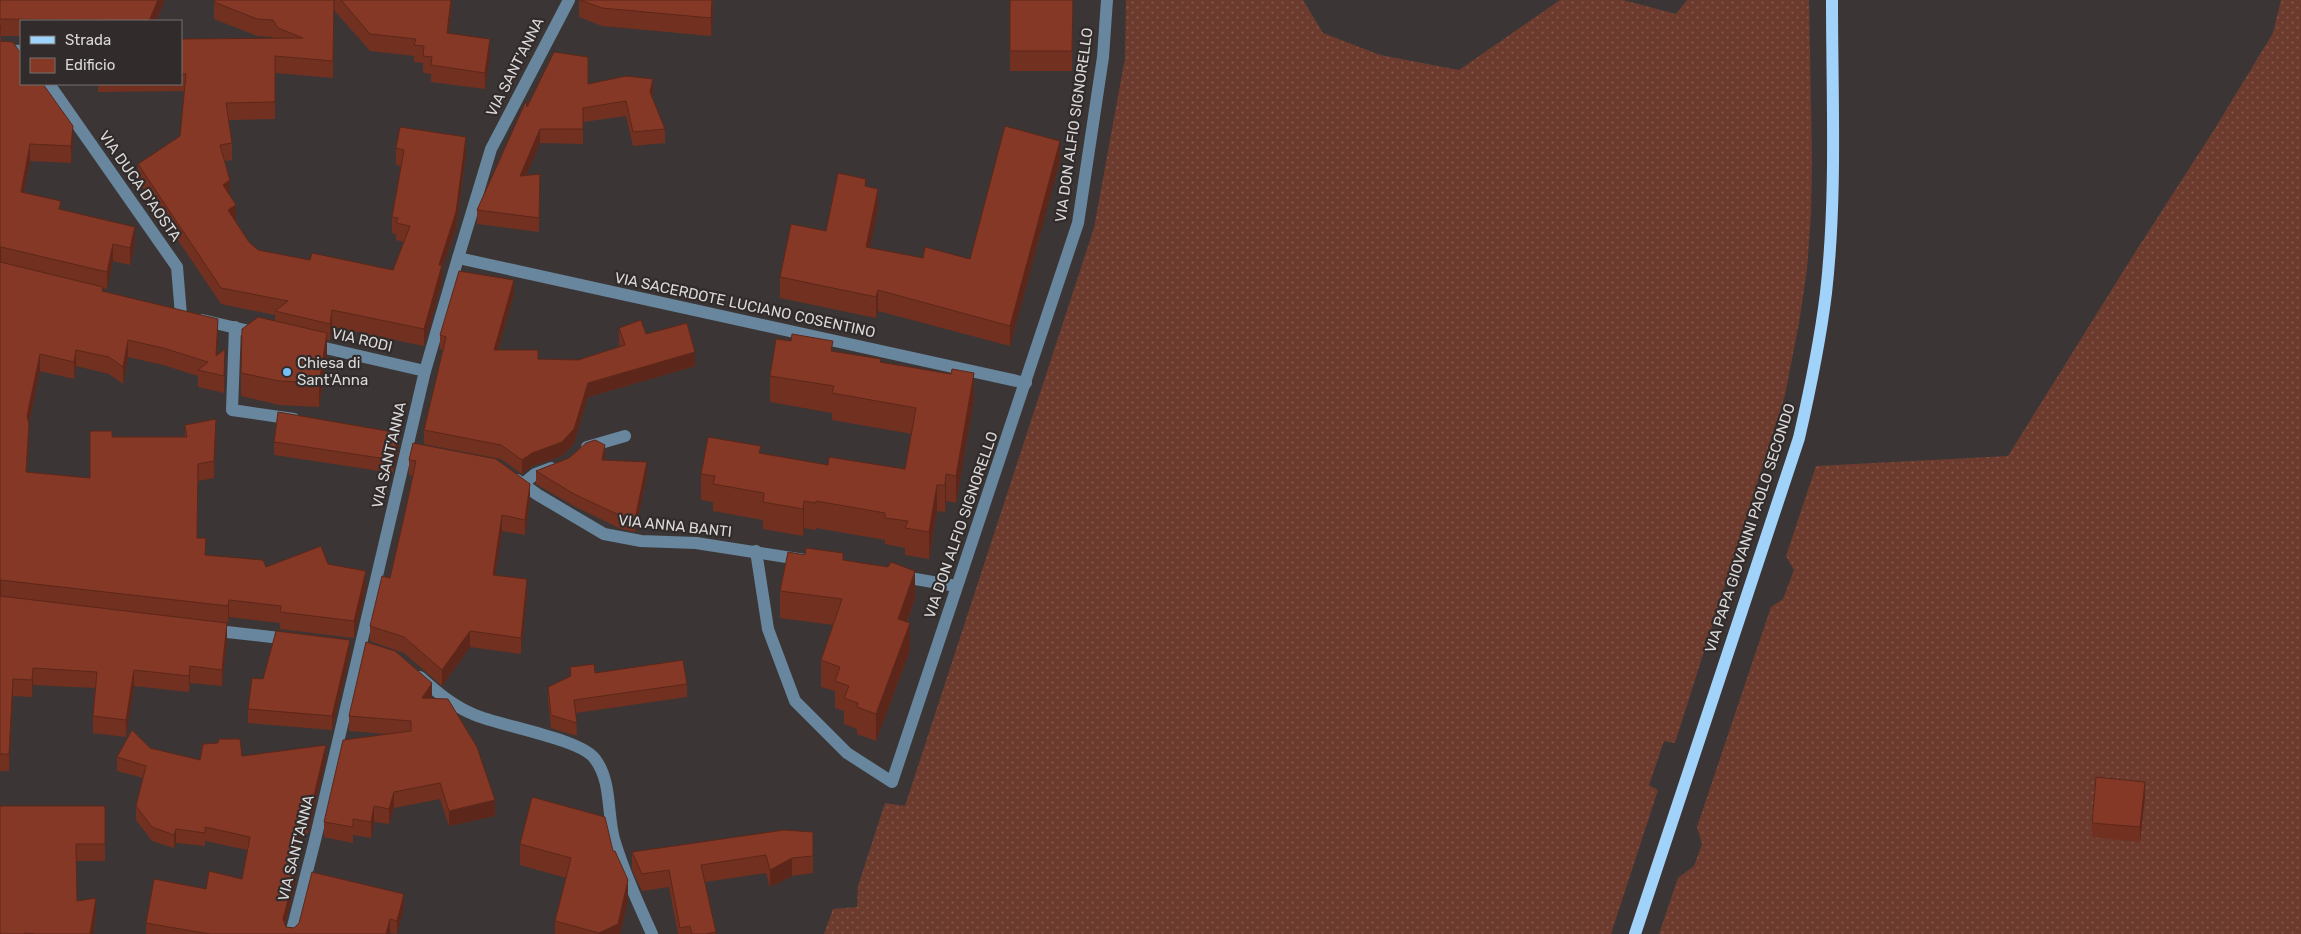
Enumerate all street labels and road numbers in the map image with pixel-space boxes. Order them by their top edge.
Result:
street label: VIA SANT'ANNA [482,14,548,120]
street label: VIA DON ALFIO SIGNORELLO [1051,26,1097,224]
street label: VIA DUCA D'AOSTA [95,127,185,245]
street label: VIA SACERDOTE LUCIANO COSENTINO [613,269,877,341]
street label: VIA RODI [330,324,394,356]
street label: VIA SANT'ANNA [368,400,410,510]
street label: VIA PAPA GIOVANNI PAOLO SECONDO [1701,401,1799,655]
street label: VIA DON ALFIO SIGNORELLO [920,429,1002,621]
street label: VIA ANNA BANTI [617,511,733,541]
street label: VIA SANT'ANNA [274,793,318,903]

